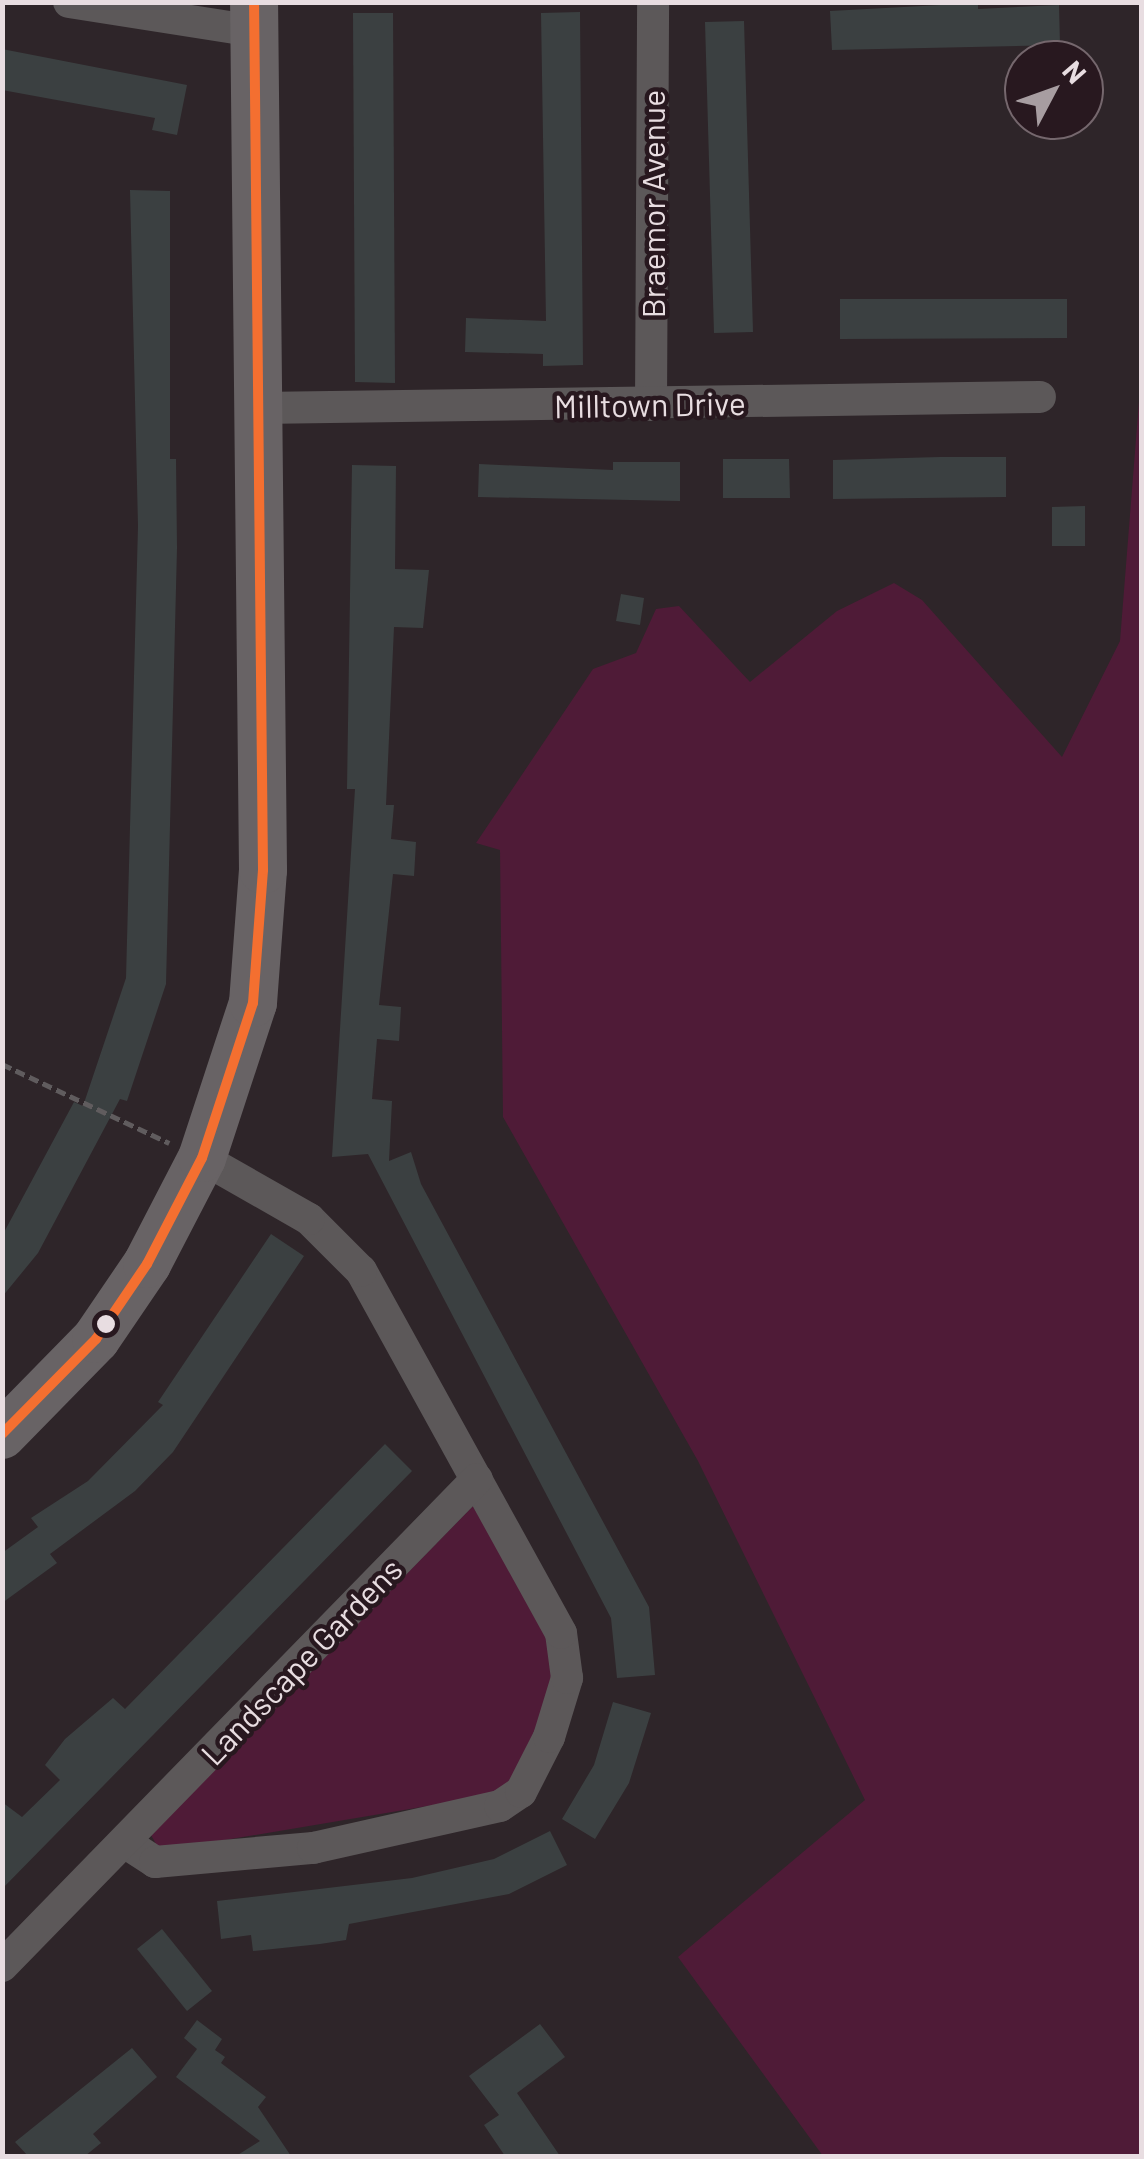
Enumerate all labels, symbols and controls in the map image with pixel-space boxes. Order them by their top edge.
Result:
north arrow [1004,40,1104,140]
text: N [1056,53,1094,90]
street label: Braemor Avenue [633,90,671,318]
street label: Milltown Drive [554,383,746,425]
unlabelled marker [96,1314,116,1334]
street label: Landscape Gardens [192,1550,410,1772]

